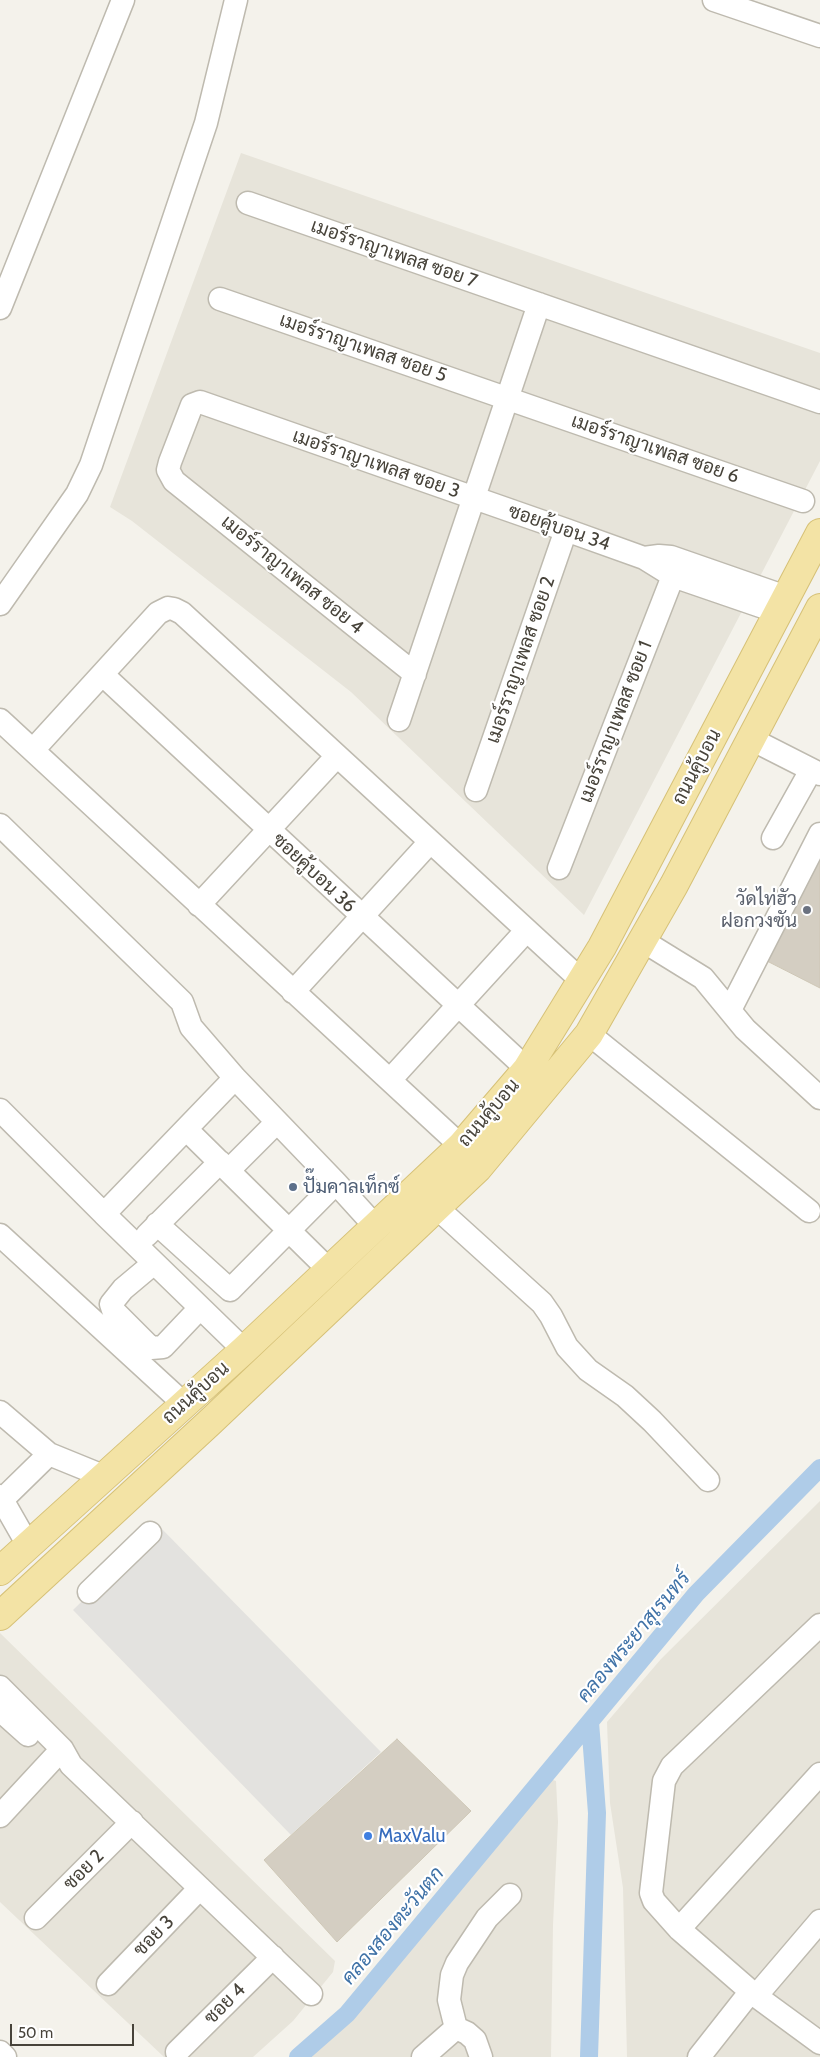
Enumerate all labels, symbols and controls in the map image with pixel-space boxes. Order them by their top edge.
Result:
street label: เมอร์ราญาเพลส ซอย 7 [308,215,480,293]
street label: เมอร์ราญาเพลส ซอย 5 [276,309,450,387]
street label: เมอร์ราญาเพลส ซอย 6 [568,410,742,488]
street label: เมอร์ราญาเพลส ซอย 3 [289,425,463,503]
street label: ซอยคู้บอน 34 [505,500,613,556]
street label: เมอร์ราญาเพลส ซอย 4 [216,511,368,639]
street label: เมอร์ราญาเพลส ซอย 2 [482,573,560,747]
street label: เมอร์ราญาเพลส ซอย 1 [575,638,657,806]
street label: ถนนคู้บอน [668,725,726,809]
street label: ซอยคู้บอน 36 [267,829,361,917]
place label: วัดไท่ฮัว ฝอกวงซัน [721,888,797,932]
marker: วัดไท่ฮัว ฝอกวงซัน [801,904,813,916]
street label: ถนนคู้บอน [453,1074,525,1152]
place label: ปั๊มคาลเท็กซ์ [303,1176,400,1198]
marker: ปั๊มคาลเท็กซ์ [287,1181,299,1193]
street label: ถนนคู้บอน [158,1357,234,1429]
water label: คลองพระยาสุเรนทร์ [572,1567,696,1707]
place label: MaxValu [378,1825,445,1847]
marker: MaxValu [362,1830,374,1842]
street label: ซอย 2 [59,1845,109,1895]
water label: คลองสองตะวันตก [337,1862,449,1990]
street label: ซอย 3 [129,1911,179,1961]
street label: ซอย 4 [200,1979,250,2029]
scale bar [12,2014,136,2046]
text: 50 m [18,2024,53,2042]

